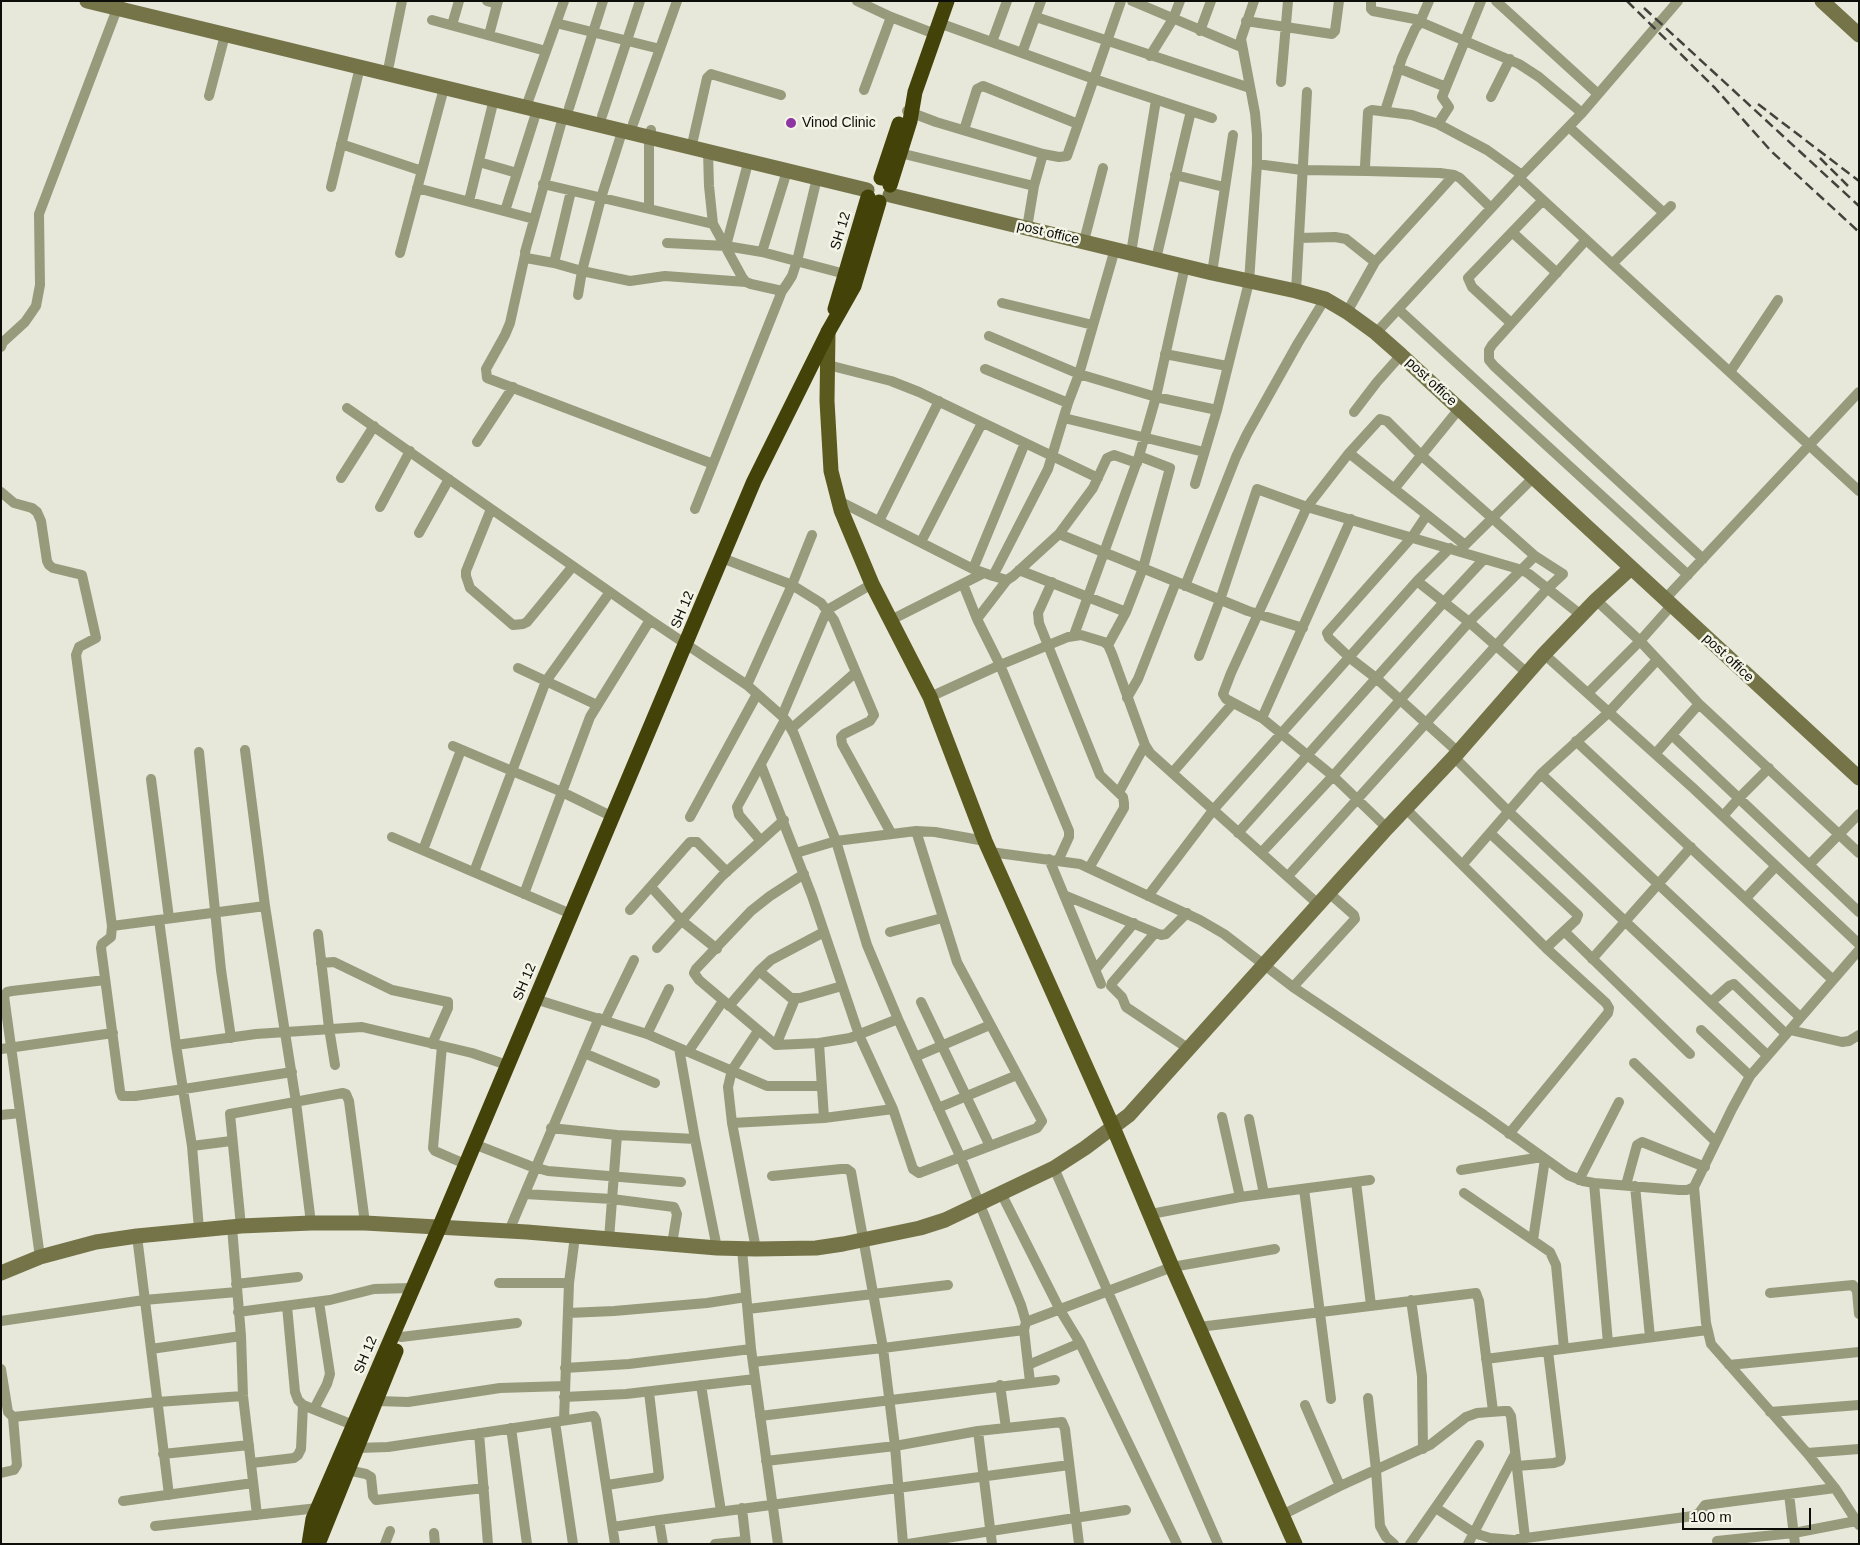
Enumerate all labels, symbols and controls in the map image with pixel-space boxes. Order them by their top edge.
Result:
place label: Vinod Clinic [802,115,876,131]
marker: Vinod Clinic [784,116,798,130]
street label: SH 12 [827,210,855,252]
street label: post office [1015,218,1081,248]
street label: post office [1402,354,1460,410]
street label: SH 12 [668,589,698,631]
street label: post office [1699,630,1757,686]
street label: SH 12 [510,961,540,1003]
street label: SH 12 [351,1334,381,1376]
scale bar [1685,1498,1814,1530]
text: 100 m [1690,1508,1732,1525]

